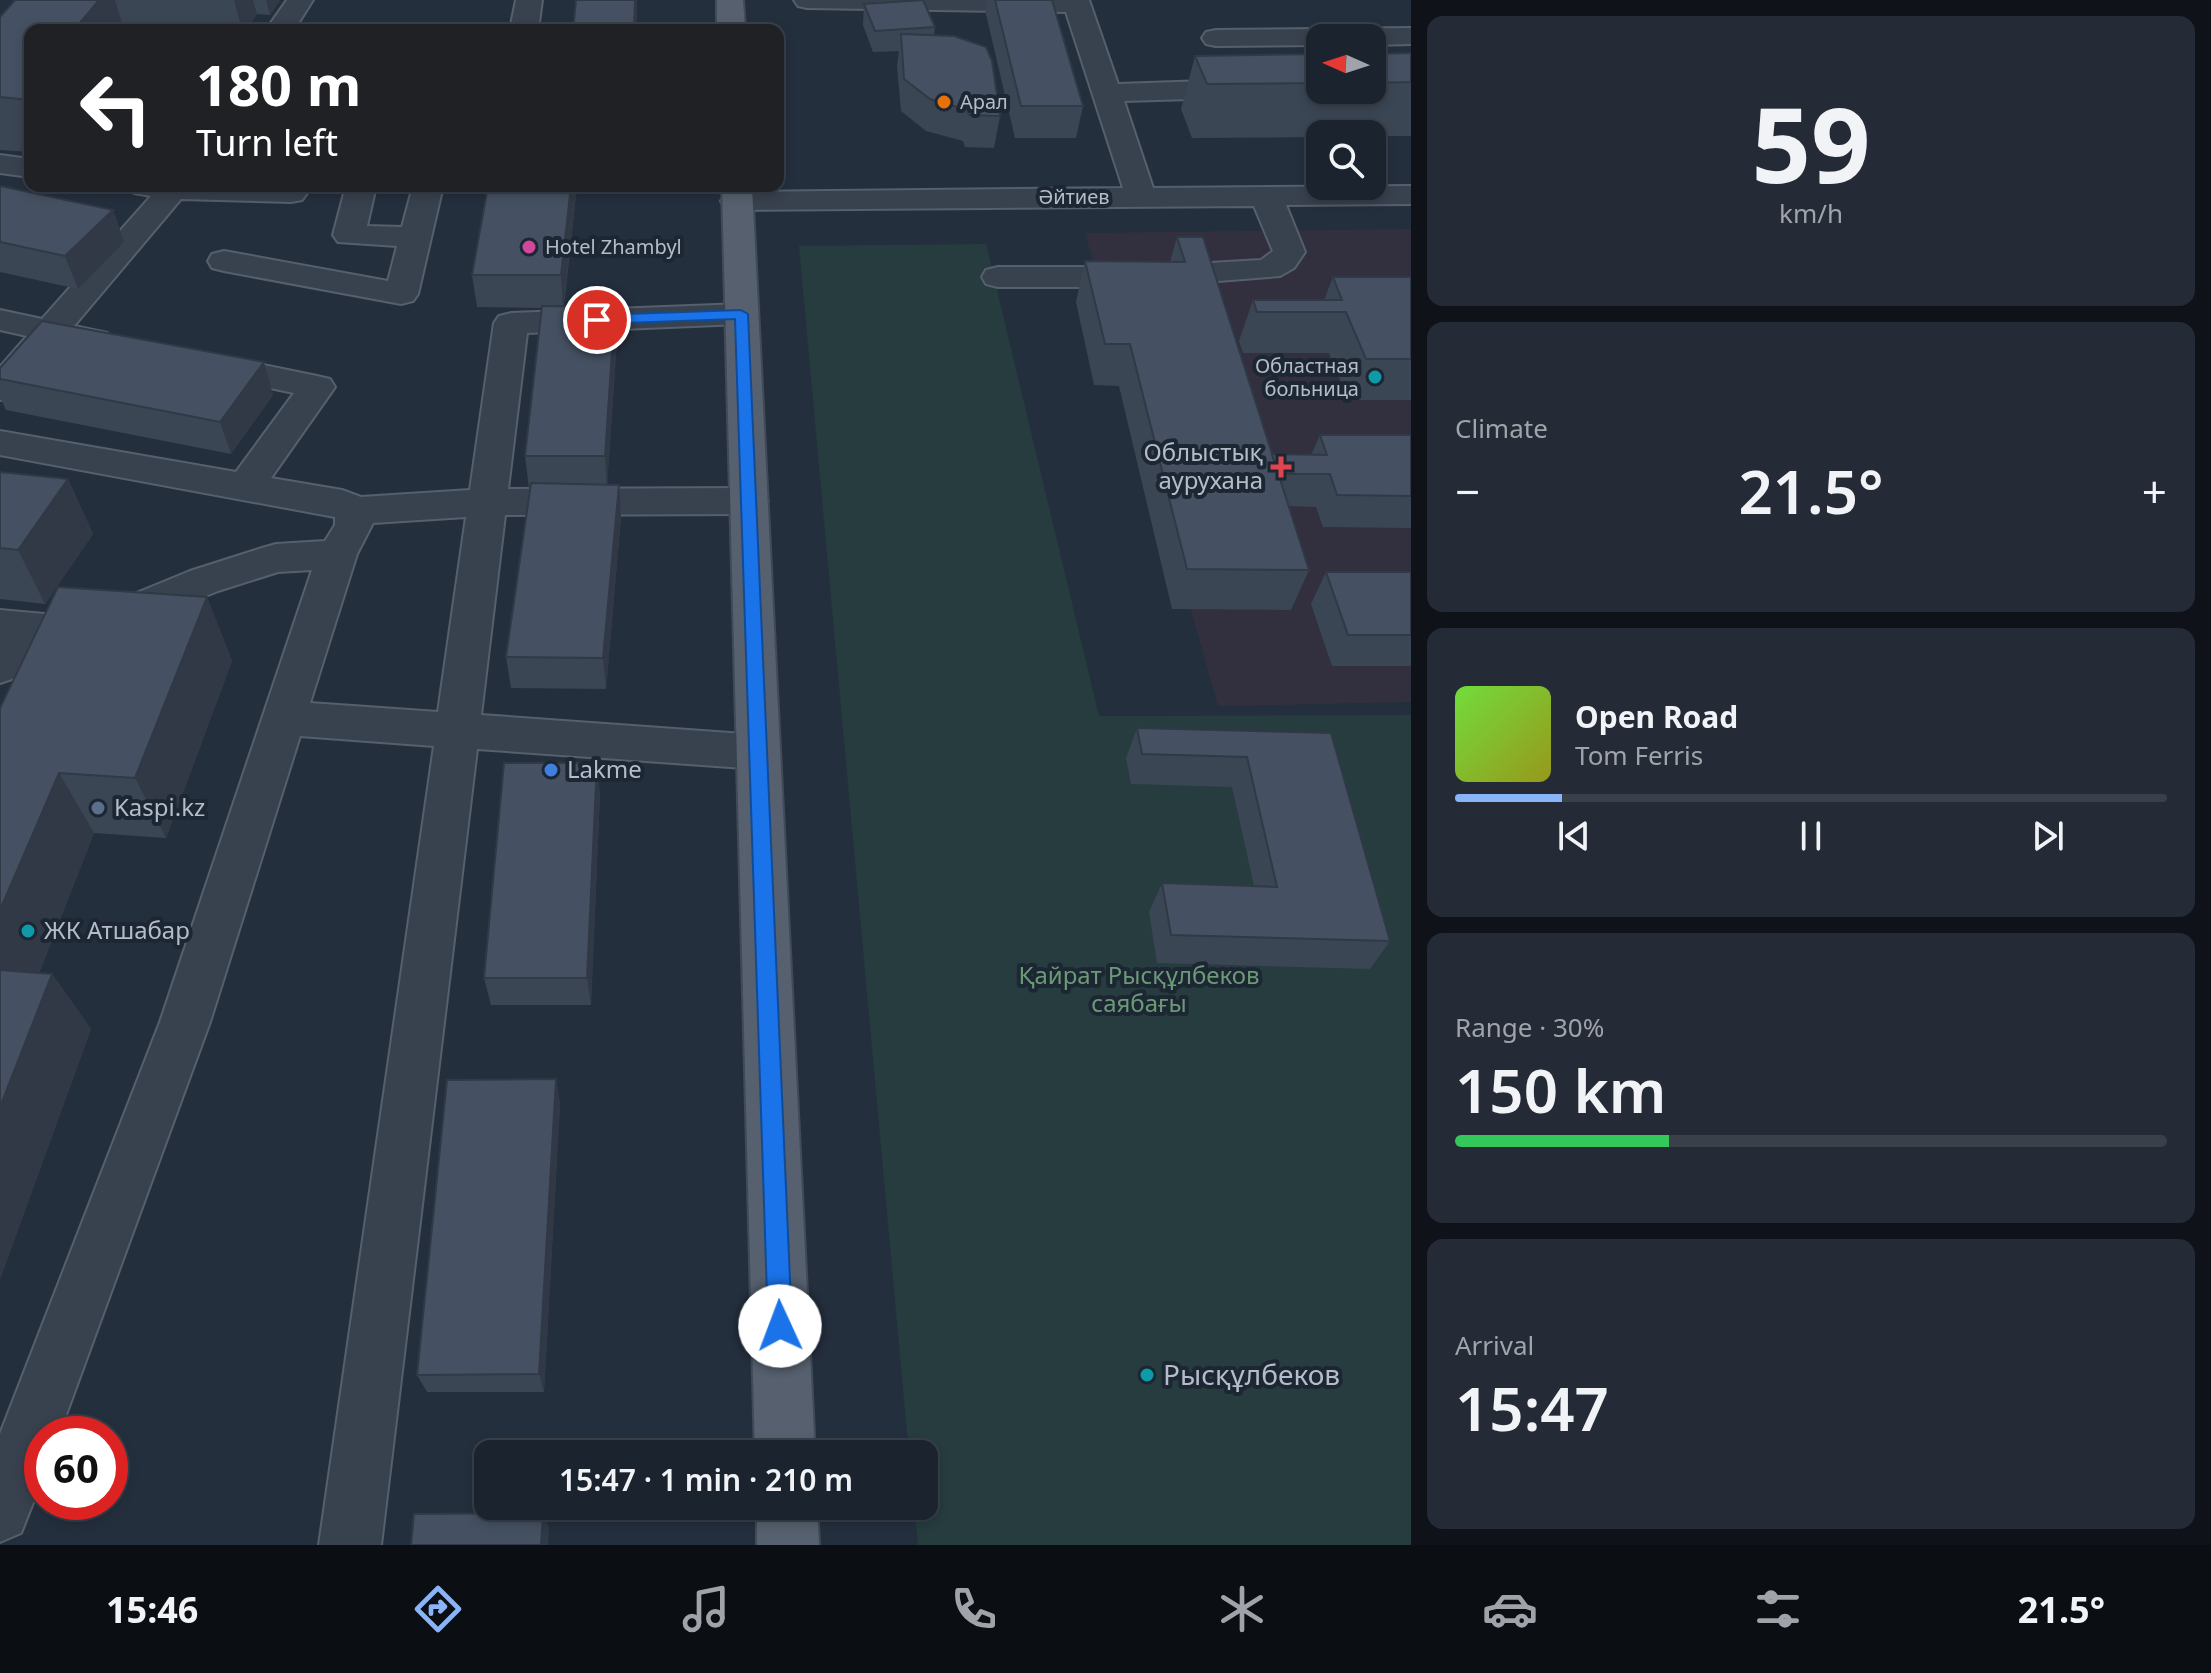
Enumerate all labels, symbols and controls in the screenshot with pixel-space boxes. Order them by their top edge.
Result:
north arrow [1306,24,1386,104]
map controls [1306,24,1386,200]
text: 180 m [196,46,361,122]
icon: left [64,56,168,160]
text: 59 [1752,72,1870,213]
place label: Арал [960,88,1008,115]
marker: Арал [935,93,953,111]
text: Turn left [196,118,338,167]
button: search [1306,120,1386,200]
street label: Әйтиев [1038,183,1110,210]
text: km/h [1779,195,1843,231]
place label: Hotel Zhambyl [545,233,682,260]
marker: Hotel Zhambyl [520,238,538,256]
pin [563,286,631,354]
icon: arrive [575,298,619,342]
place label: Областная больница [1255,352,1359,402]
marker: Областная больница [1366,368,1384,386]
text: Climate [1455,410,1548,446]
place label: Облыстық аурухана [1144,435,1264,496]
text: 21.5° [1738,450,1884,532]
marker: Облыстық аурухана [1270,456,1292,478]
text: − [1455,461,1480,521]
text: + [2142,461,2167,521]
text: Open Road [1575,696,1738,737]
text: Tom Ferris [1575,737,1703,773]
place label: Lakme [567,752,642,785]
marker: Lakme [542,761,560,779]
place label: Kaspi.kz [114,790,205,823]
marker: Kaspi.kz [89,799,107,817]
icon: previous [1552,814,1596,858]
icon: pause [1789,814,1833,858]
icon: next [2026,814,2070,858]
place label: ЖК Атшабар [44,913,190,946]
marker: ЖК Атшабар [19,922,37,940]
park label: Қайрат Рысқұлбеков саябағы [1018,958,1260,1019]
text: Range · 30% [1455,1009,1604,1045]
text: 150 km [1455,1049,1666,1131]
position arrow [738,1284,822,1368]
text: Arrival [1455,1327,1534,1363]
place label: Рысқұлбеков [1163,1355,1340,1393]
marker: Рысқұлбеков [1138,1366,1156,1384]
text: 15:47 [1455,1367,1609,1449]
speed limit sign: 60 [24,1416,128,1520]
text: 15:47 · 1 min · 210 m [559,1459,853,1500]
icon: directions [410,1581,466,1637]
icon: music [678,1581,734,1637]
icon: phone [946,1581,1002,1637]
icon: climate [1214,1581,1270,1637]
icon: car [1482,1581,1538,1637]
icon: filters [1750,1581,1806,1637]
text: 15:46 [106,1585,198,1634]
text: 21.5° [2018,1585,2105,1634]

